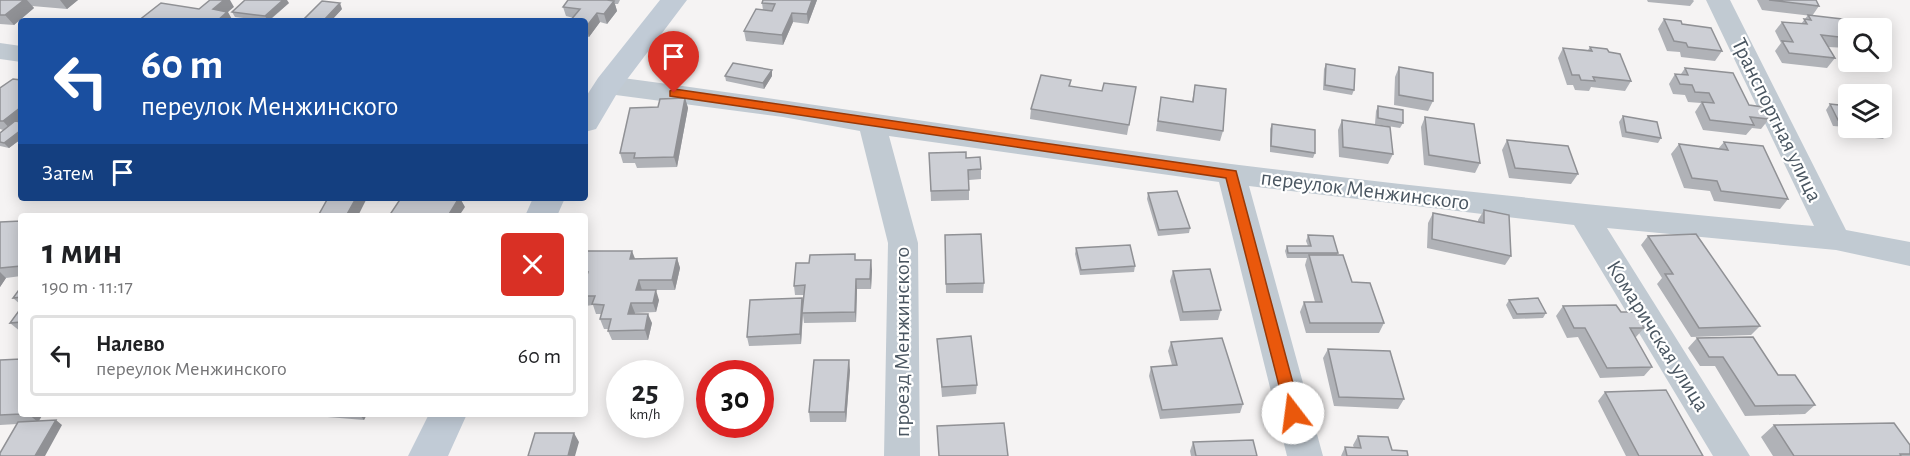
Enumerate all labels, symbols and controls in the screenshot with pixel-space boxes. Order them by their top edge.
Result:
map controls [1838,18,1892,138]
button: search [1838,18,1892,72]
pin [648,31,699,93]
street label: Транспортная улица [1728,35,1826,205]
icon: arrive [657,40,690,73]
icon: left [42,42,120,120]
text: 60 m [141,44,223,86]
button: layers [1838,84,1892,138]
text: переулок Менжинского [141,93,398,120]
icon: arrive [106,156,139,189]
text: Затем [42,162,94,184]
street label: переулок Менжинского [1260,166,1470,214]
button: close [501,233,564,296]
text: 1 мин [42,234,122,270]
street label: проезд Менжинского [891,247,913,437]
street label: Комаричская улица [1603,257,1713,415]
text: 190 m · 11:17 [42,277,133,297]
text: Налево [96,333,165,355]
icon: left [45,339,78,372]
text: 60 m [518,345,561,367]
text: переулок Менжинского [96,359,287,379]
speed limit sign: 30 [696,360,774,438]
text: 25 [631,377,659,407]
position arrow [1261,381,1325,445]
text: km/h [630,407,660,422]

